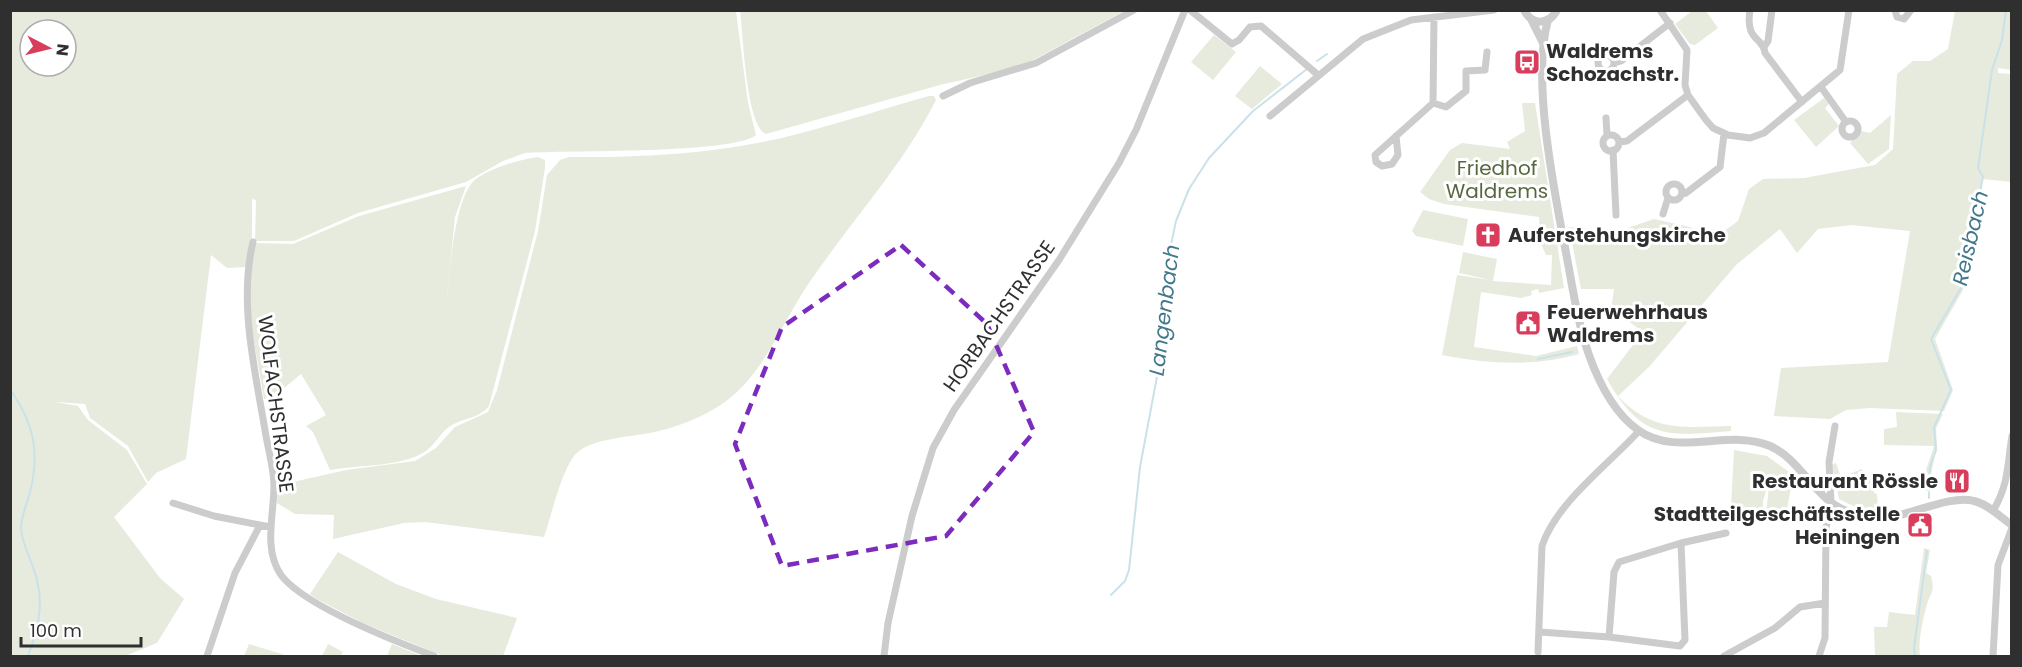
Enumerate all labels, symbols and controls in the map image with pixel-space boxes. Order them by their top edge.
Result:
north arrow [18,18,78,78]
place label: Waldrems Schozachstr. [1546,37,1679,88]
text: N [50,42,75,57]
bus stop icon: Waldrems Schozachstr. [1512,47,1542,77]
park label: Friedhof Waldrems [1446,154,1548,205]
water label: Reisbach [1945,188,1995,288]
church icon: Auferstehungskirche [1473,220,1503,250]
place label: Auferstehungskirche [1508,221,1726,249]
street label: HORBACHSTRASSE [936,235,1062,397]
water label: Langenbach [1142,243,1186,377]
place label: Feuerwehrhaus Waldrems [1547,298,1708,349]
public building icon: Feuerwehrhaus Waldrems [1513,308,1543,338]
street label: WOLFACHSTRASSE [251,314,301,494]
restaurant icon: Restaurant Rössle [1942,466,1972,496]
place label: Restaurant Rössle [1752,467,1938,495]
place label: Stadtteilgeschäftsstelle Heiningen [1654,500,1900,551]
public building icon: Stadtteilgeschäftsstelle Heiningen [1905,510,1935,540]
scale bar [21,610,141,648]
text: 100 m [30,618,82,643]

